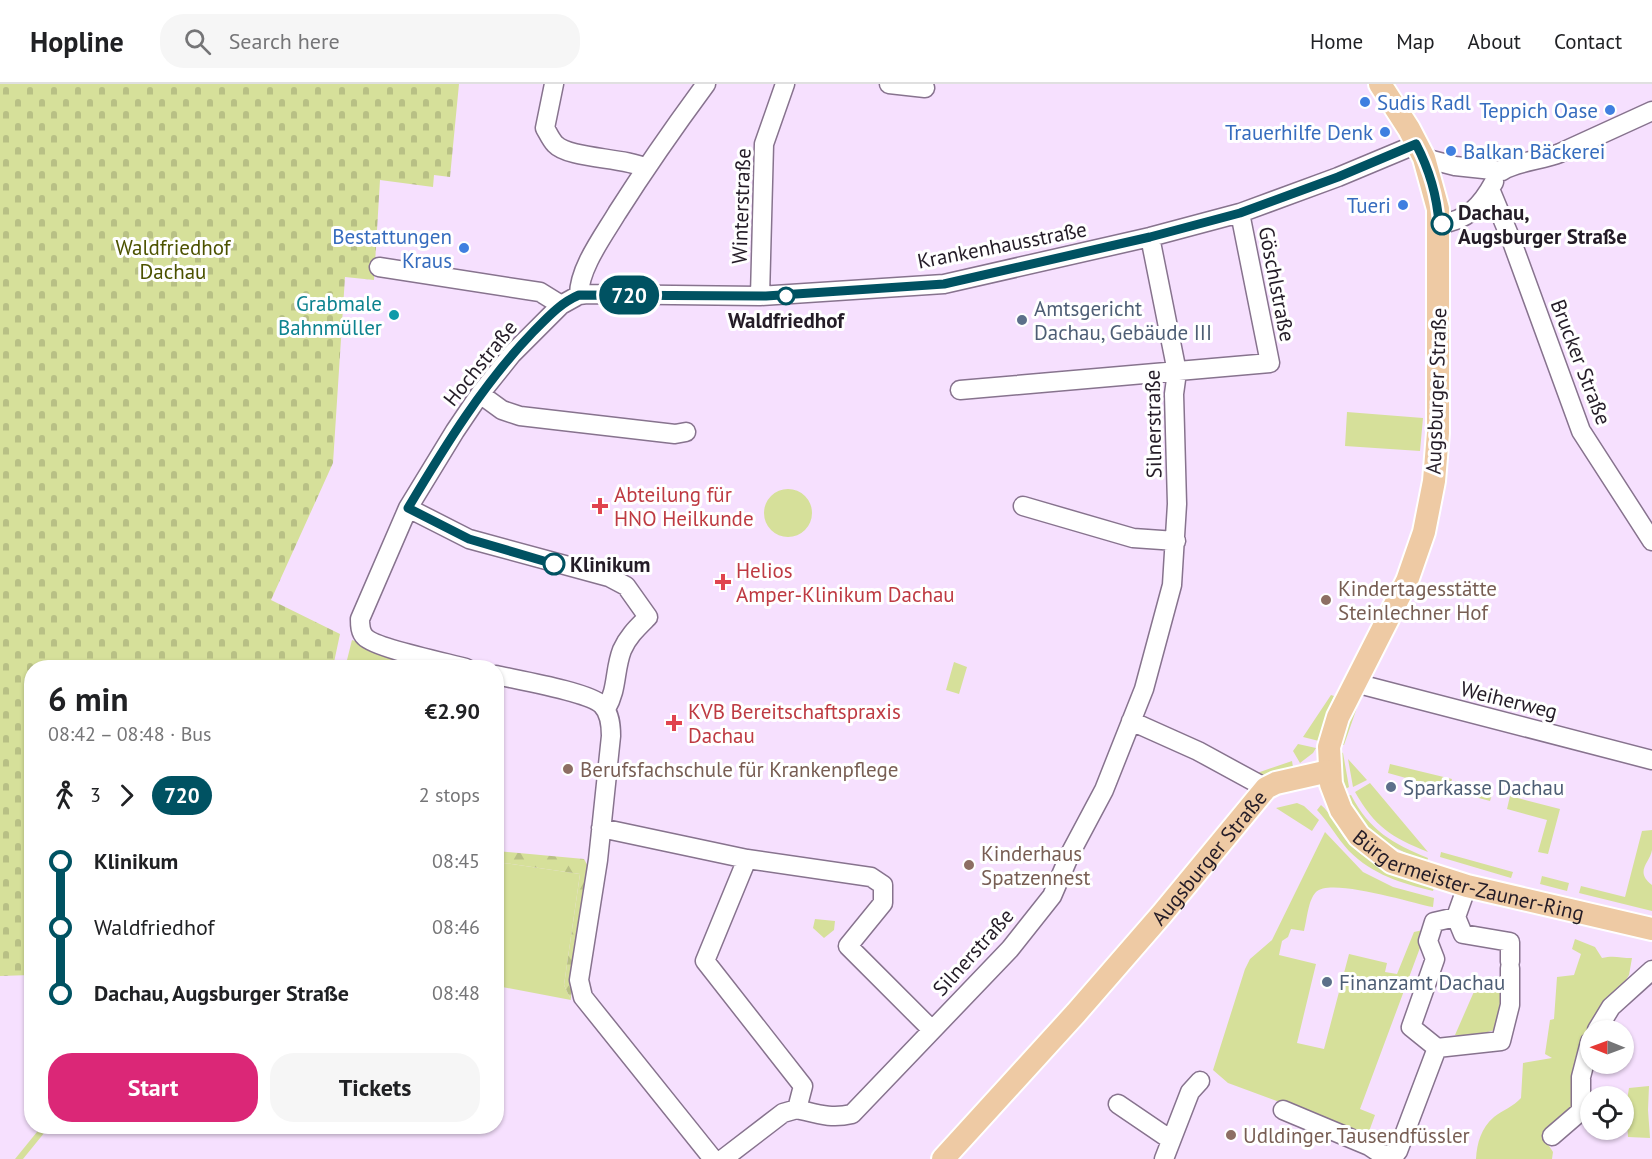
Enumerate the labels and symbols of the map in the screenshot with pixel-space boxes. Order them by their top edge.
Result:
place label: Sudis Radl [1377,89,1471,116]
marker: Sudis Radl [1358,95,1372,109]
place label: Teppich Oase [1479,97,1598,124]
marker: Teppich Oase [1603,103,1617,117]
place label: Trauerhilfe Denk [1225,119,1373,146]
marker: Trauerhilfe Denk [1378,125,1392,139]
place label: Balkan Bäckerei [1463,138,1605,165]
marker: Balkan Bäckerei [1444,144,1458,158]
street label: Winterstraße [725,148,757,264]
place label: Tueri [1347,192,1391,219]
marker: Tueri [1396,198,1410,212]
place label: Dachau, Augsburger Straße [1458,199,1627,250]
marker: Dachau, Augsburger Straße [1431,213,1453,235]
street label: Krankenhausstraße [915,215,1089,275]
place label: Bestattungen Kraus [332,223,452,274]
street label: Göschlstraße [1253,224,1301,344]
park label: Waldfriedhof Dachau [116,234,232,285]
marker: Bestattungen Kraus [457,241,471,255]
line badge: 720 [594,276,664,314]
marker: Waldfriedhof [777,287,795,305]
place label: Grabmale Bahnmüller [278,290,382,341]
place label: Amtsgericht Dachau, Gebäude III [1034,295,1212,346]
street label: Brucker Straße [1545,295,1617,429]
place label: Waldfriedhof [728,307,845,334]
street label: Augsburger Straße [1420,307,1452,475]
marker: Grabmale Bahnmüller [387,308,401,322]
marker: Amtsgericht Dachau, Gebäude III [1015,313,1029,327]
street label: Hochstraße [437,314,523,412]
street label: Silnerstraße [1139,369,1167,479]
place label: Abteilung für HNO Heilkunde [614,481,754,532]
marker: Abteilung für HNO Heilkunde [591,497,609,515]
place label: Klinikum [570,551,650,578]
marker: Klinikum [543,553,565,575]
place label: Helios Amper-Klinikum Dachau [736,557,955,608]
marker: Helios Amper-Klinikum Dachau [714,573,732,591]
place label: Kindertagesstätte Steinlechner Hof [1338,575,1497,626]
marker: Kindertagesstätte Steinlechner Hof [1319,593,1333,607]
street label: Weiherweg [1458,675,1560,725]
place label: KVB Bereitschaftspraxis Dachau [688,698,901,749]
marker: KVB Bereitschaftspraxis Dachau [665,714,683,732]
place label: Berufsfachschule für Krankenpflege [580,756,899,783]
marker: Berufsfachschule für Krankenpflege [561,762,575,776]
place label: Sparkasse Dachau [1403,774,1564,801]
marker: Sparkasse Dachau [1384,780,1398,794]
street label: Augsburger Straße [1145,784,1272,931]
street label: Bürgermeister-Zauner-Ring [1348,823,1587,926]
place label: Kinderhaus Spatzennest [981,840,1090,891]
marker: Kinderhaus Spatzennest [962,858,976,872]
street label: Silnerstraße [927,903,1019,1001]
place label: Finanzamt Dachau [1339,969,1505,996]
marker: Finanzamt Dachau [1320,975,1334,989]
north arrow [1580,1020,1634,1074]
place label: Udldinger Tausendfüssler [1243,1122,1470,1149]
marker: Udldinger Tausendfüssler [1224,1128,1238,1142]

